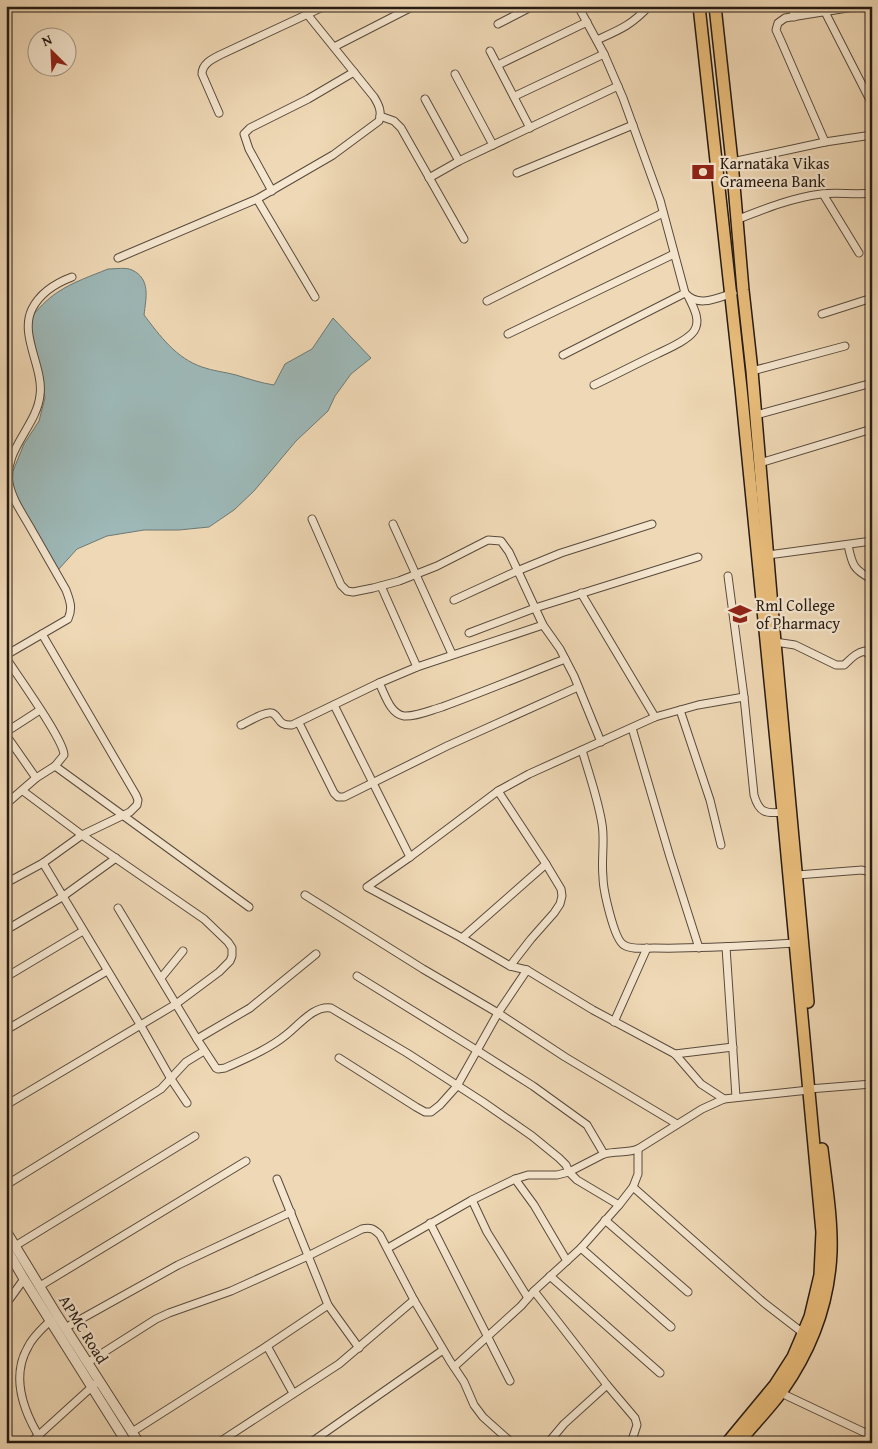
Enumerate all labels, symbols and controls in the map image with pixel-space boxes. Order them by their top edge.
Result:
north arrow [28,28,78,78]
text: N [38,29,56,51]
place label: Karnataka Vikas Grameena Bank [720,151,830,193]
bank icon: Karnataka Vikas Grameena Bank [690,159,716,185]
place label: Rml College of Pharmacy [756,593,840,635]
school or university icon: Rml College of Pharmacy [727,601,753,627]
street label: APMC Road [53,1290,115,1368]

